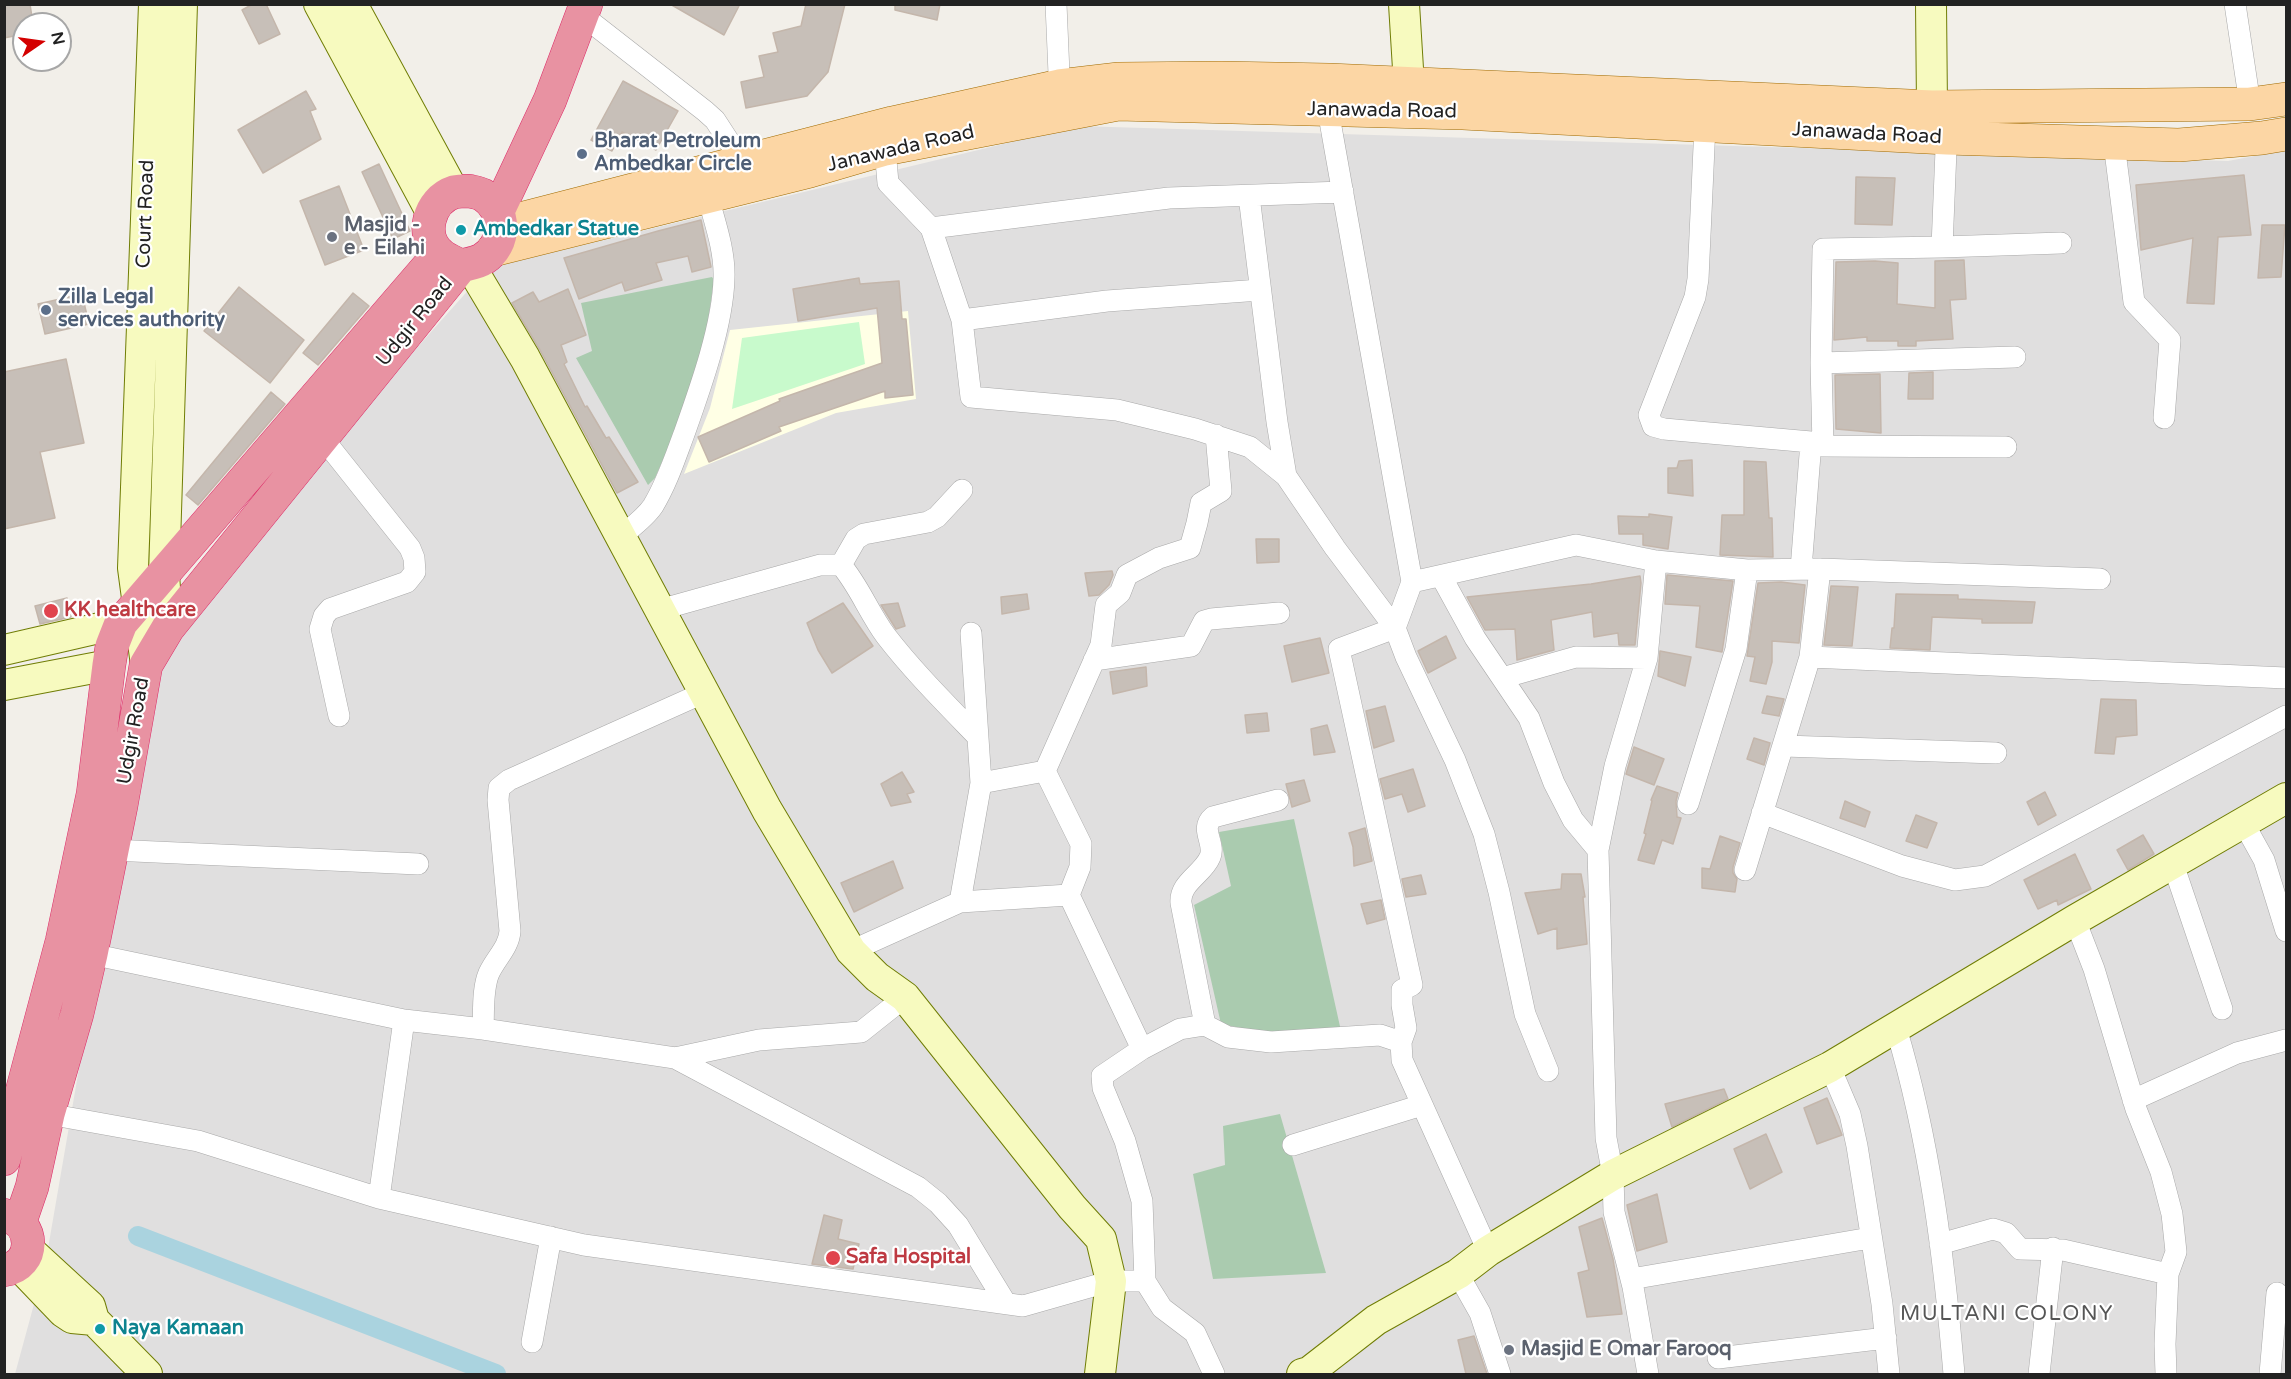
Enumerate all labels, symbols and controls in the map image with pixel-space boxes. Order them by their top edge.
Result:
north arrow [12,12,72,72]
text: N [46,30,69,47]
street label: Janawada Road [1307,98,1457,124]
street label: Janawada Road [1791,118,1943,150]
street label: Janawada Road [825,120,977,178]
place label: Bharat Petroleum Ambedkar Circle [594,130,761,177]
marker: Bharat Petroleum Ambedkar Circle [575,147,589,161]
street label: Court Road [132,159,160,269]
place label: Masjid - e - Eilahi [344,214,425,261]
place label: Ambedkar Statue [473,218,639,242]
marker: Ambedkar Statue [454,223,468,237]
marker: Masjid - e - Eilahi [325,230,339,244]
street label: Udgir Road [372,272,458,372]
place label: Zilla Legal services authority [58,286,225,333]
marker: Zilla Legal services authority [39,303,53,317]
place label: KK healthcare [64,599,196,623]
marker: KK healthcare [42,602,60,620]
street label: Udgir Road [113,676,155,786]
place label: Safa Hospital [846,1246,971,1270]
marker: Safa Hospital [824,1249,842,1267]
district label: MULTANI COLONY [1900,1301,2114,1327]
place label: Naya Kamaan [112,1317,244,1341]
marker: Naya Kamaan [93,1322,107,1336]
place label: Masjid E Omar Farooq [1521,1338,1732,1362]
marker: Masjid E Omar Farooq [1502,1343,1516,1357]

